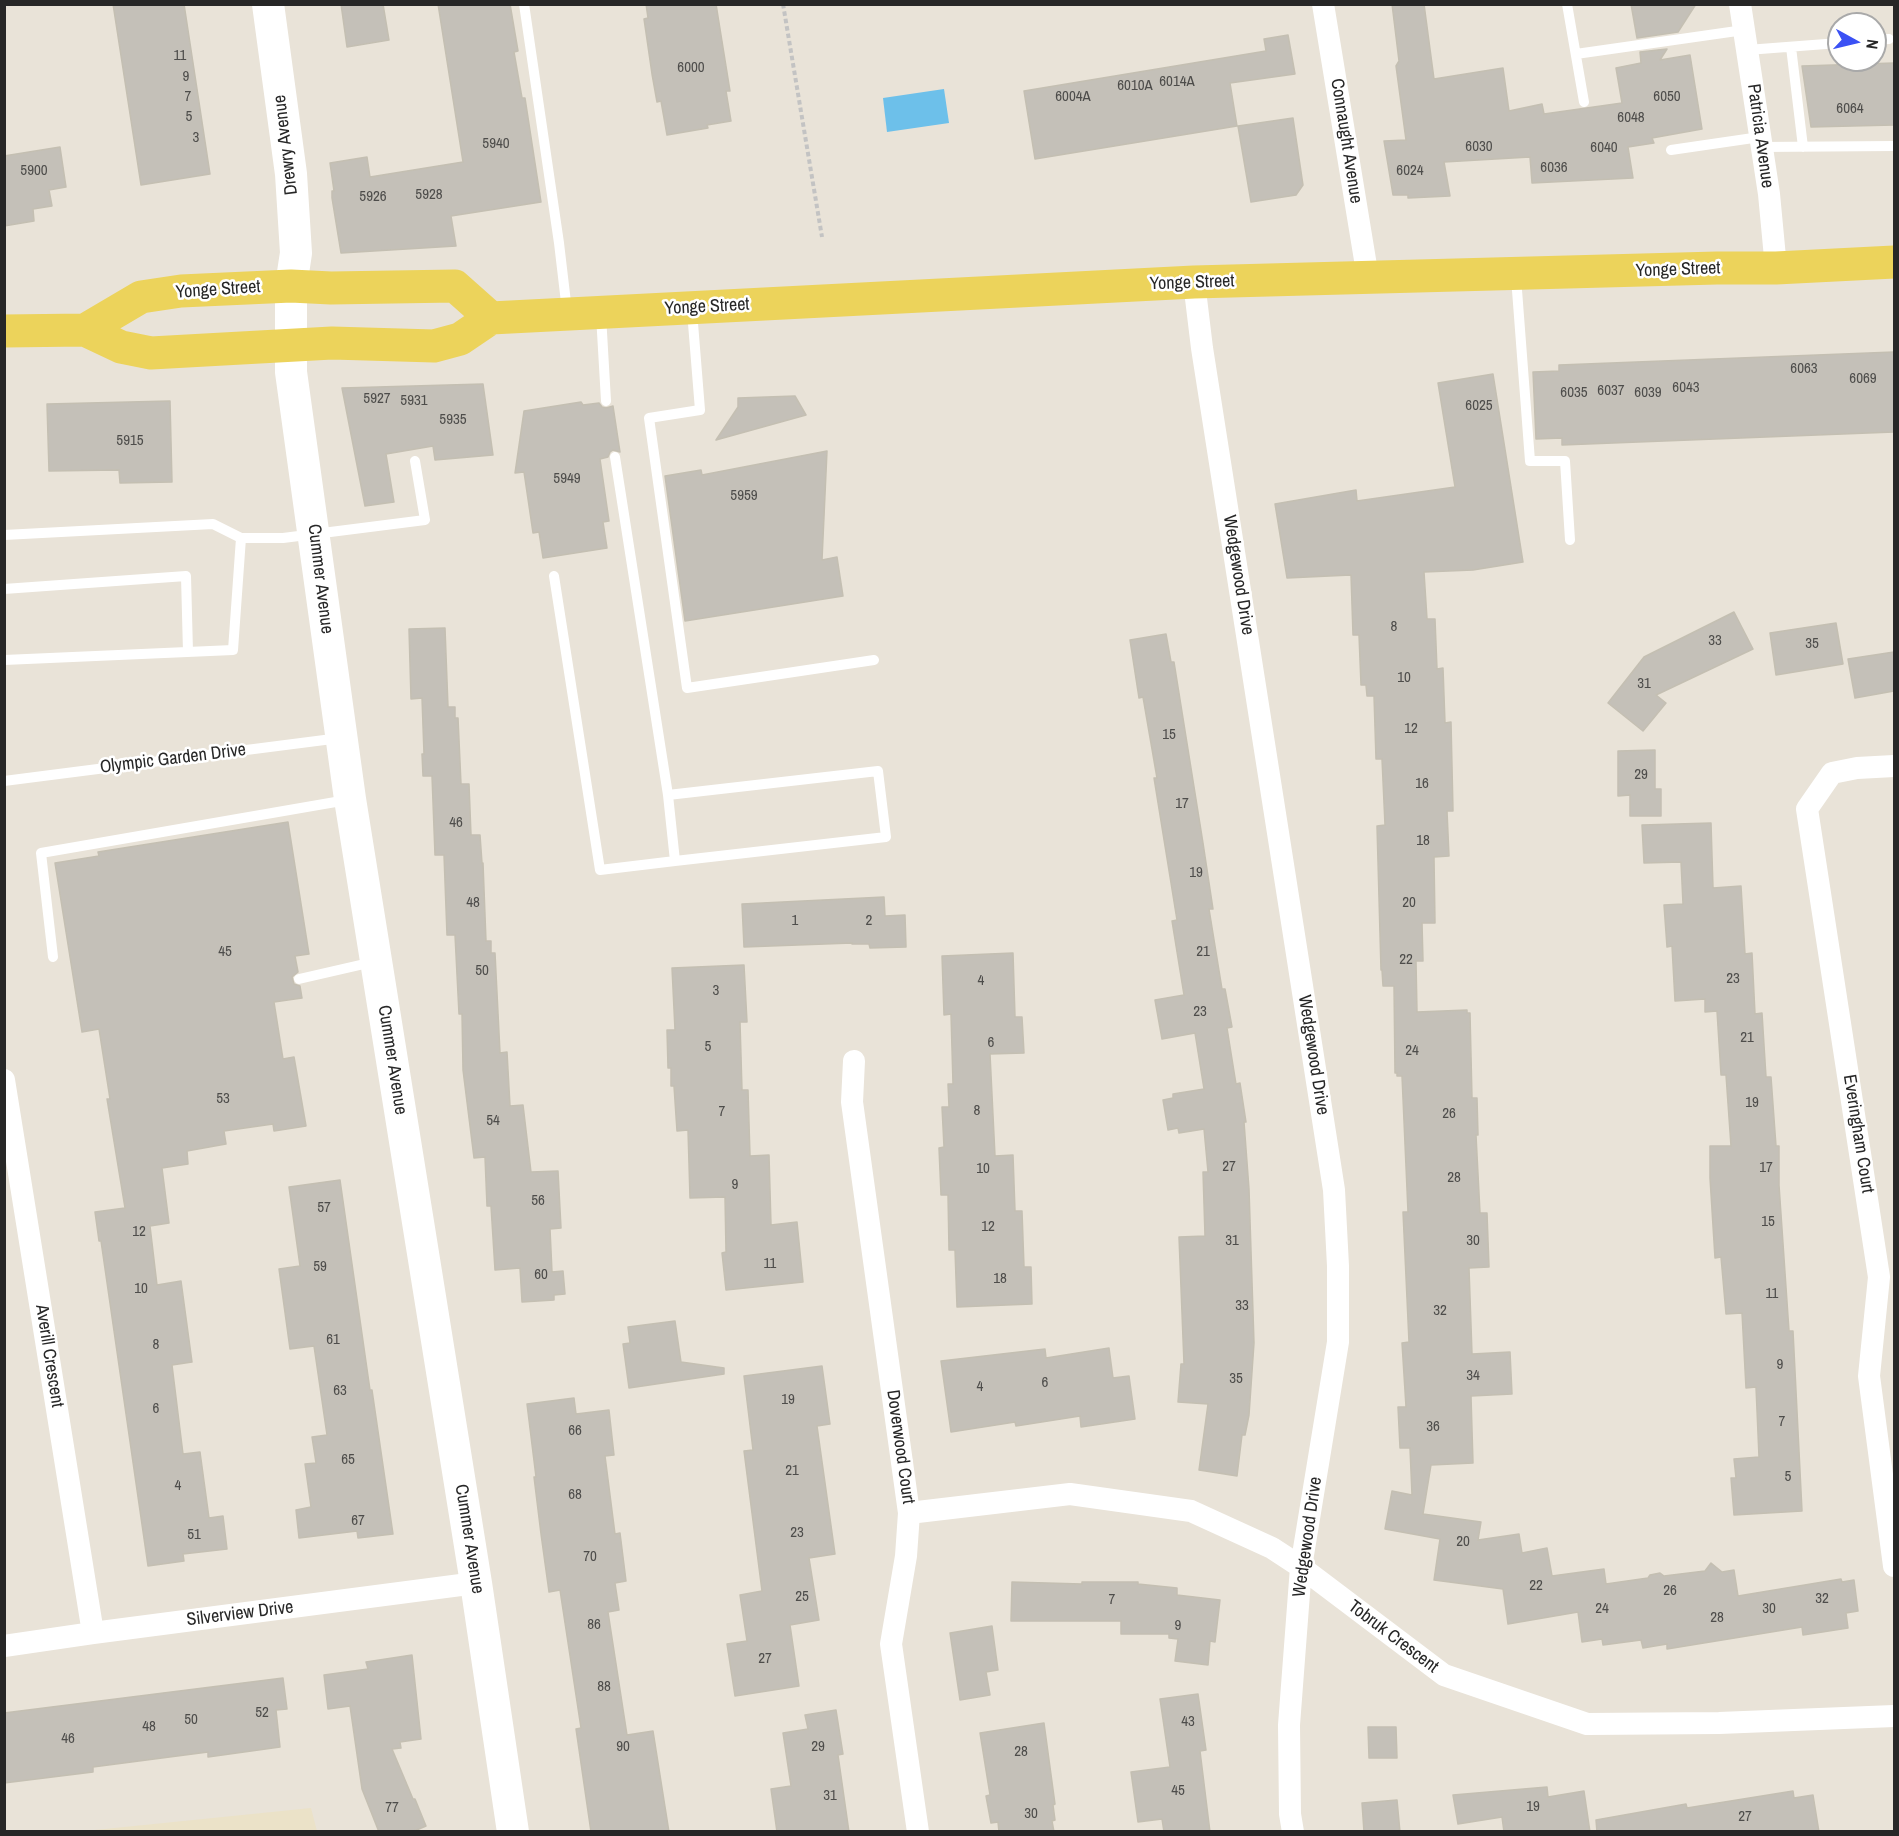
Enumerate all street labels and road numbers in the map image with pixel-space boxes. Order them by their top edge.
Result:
street label: Connaught Avenue [1325,77,1367,205]
street label: Patricia Avenue [1742,83,1778,189]
street label: Drewry Avenue [269,94,303,196]
street label: Yonge Street [1635,258,1721,282]
street label: Yonge Street [1149,271,1235,295]
street label: Yonge Street [175,276,261,304]
street label: Yonge Street [664,294,750,320]
street label: Wedgewood Drive [1218,513,1258,637]
street label: Cummer Avenue [303,523,337,635]
street label: Olympic Garden Drive [99,739,247,779]
street label: Wedgewood Drive [1293,993,1333,1117]
street label: Cummer Avenue [373,1004,411,1116]
street label: Everingham Court [1838,1073,1878,1195]
street label: Averill Crescent [30,1303,68,1409]
street label: Doverwood Court [881,1389,919,1505]
street label: Wedgewood Drive [1289,1476,1327,1598]
street label: Cummer Avenue [450,1483,488,1595]
street label: Tobruk Crescent [1344,1596,1442,1678]
street label: Silverview Drive [185,1597,295,1631]

